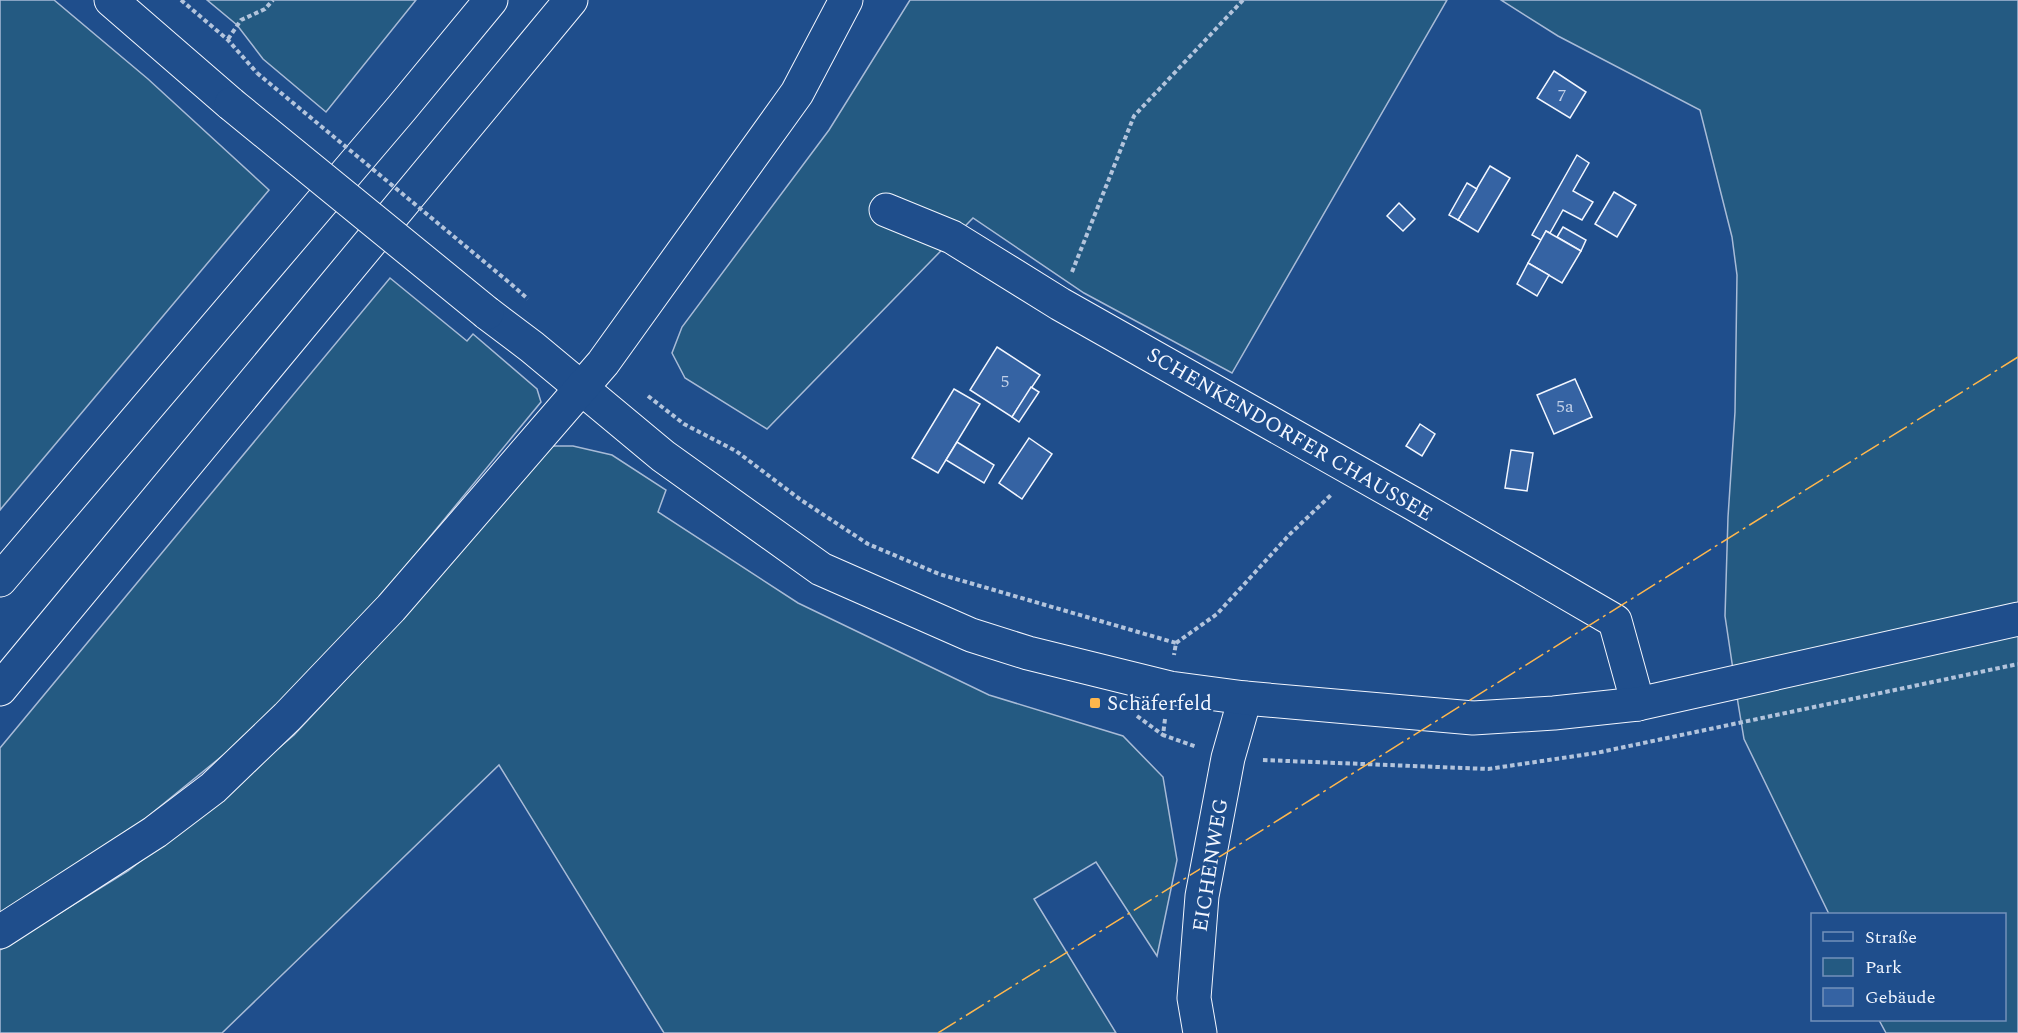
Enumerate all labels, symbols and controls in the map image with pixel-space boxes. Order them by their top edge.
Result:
house number: 7 [1558,82,1567,109]
street label: SCHENKENDORFER CHAUSSEE [1140,340,1439,530]
house number: 5 [1001,368,1010,395]
house number: 5a [1556,393,1574,420]
place label: Schäferfeld [1107,688,1212,720]
marker: Schäferfeld [1088,696,1102,710]
street label: EICHENWEG [1185,796,1237,934]
legend [1811,913,2006,1021]
text: Straße [1865,924,1917,951]
text: Park [1865,954,1902,981]
text: Gebäude [1865,984,1935,1011]

